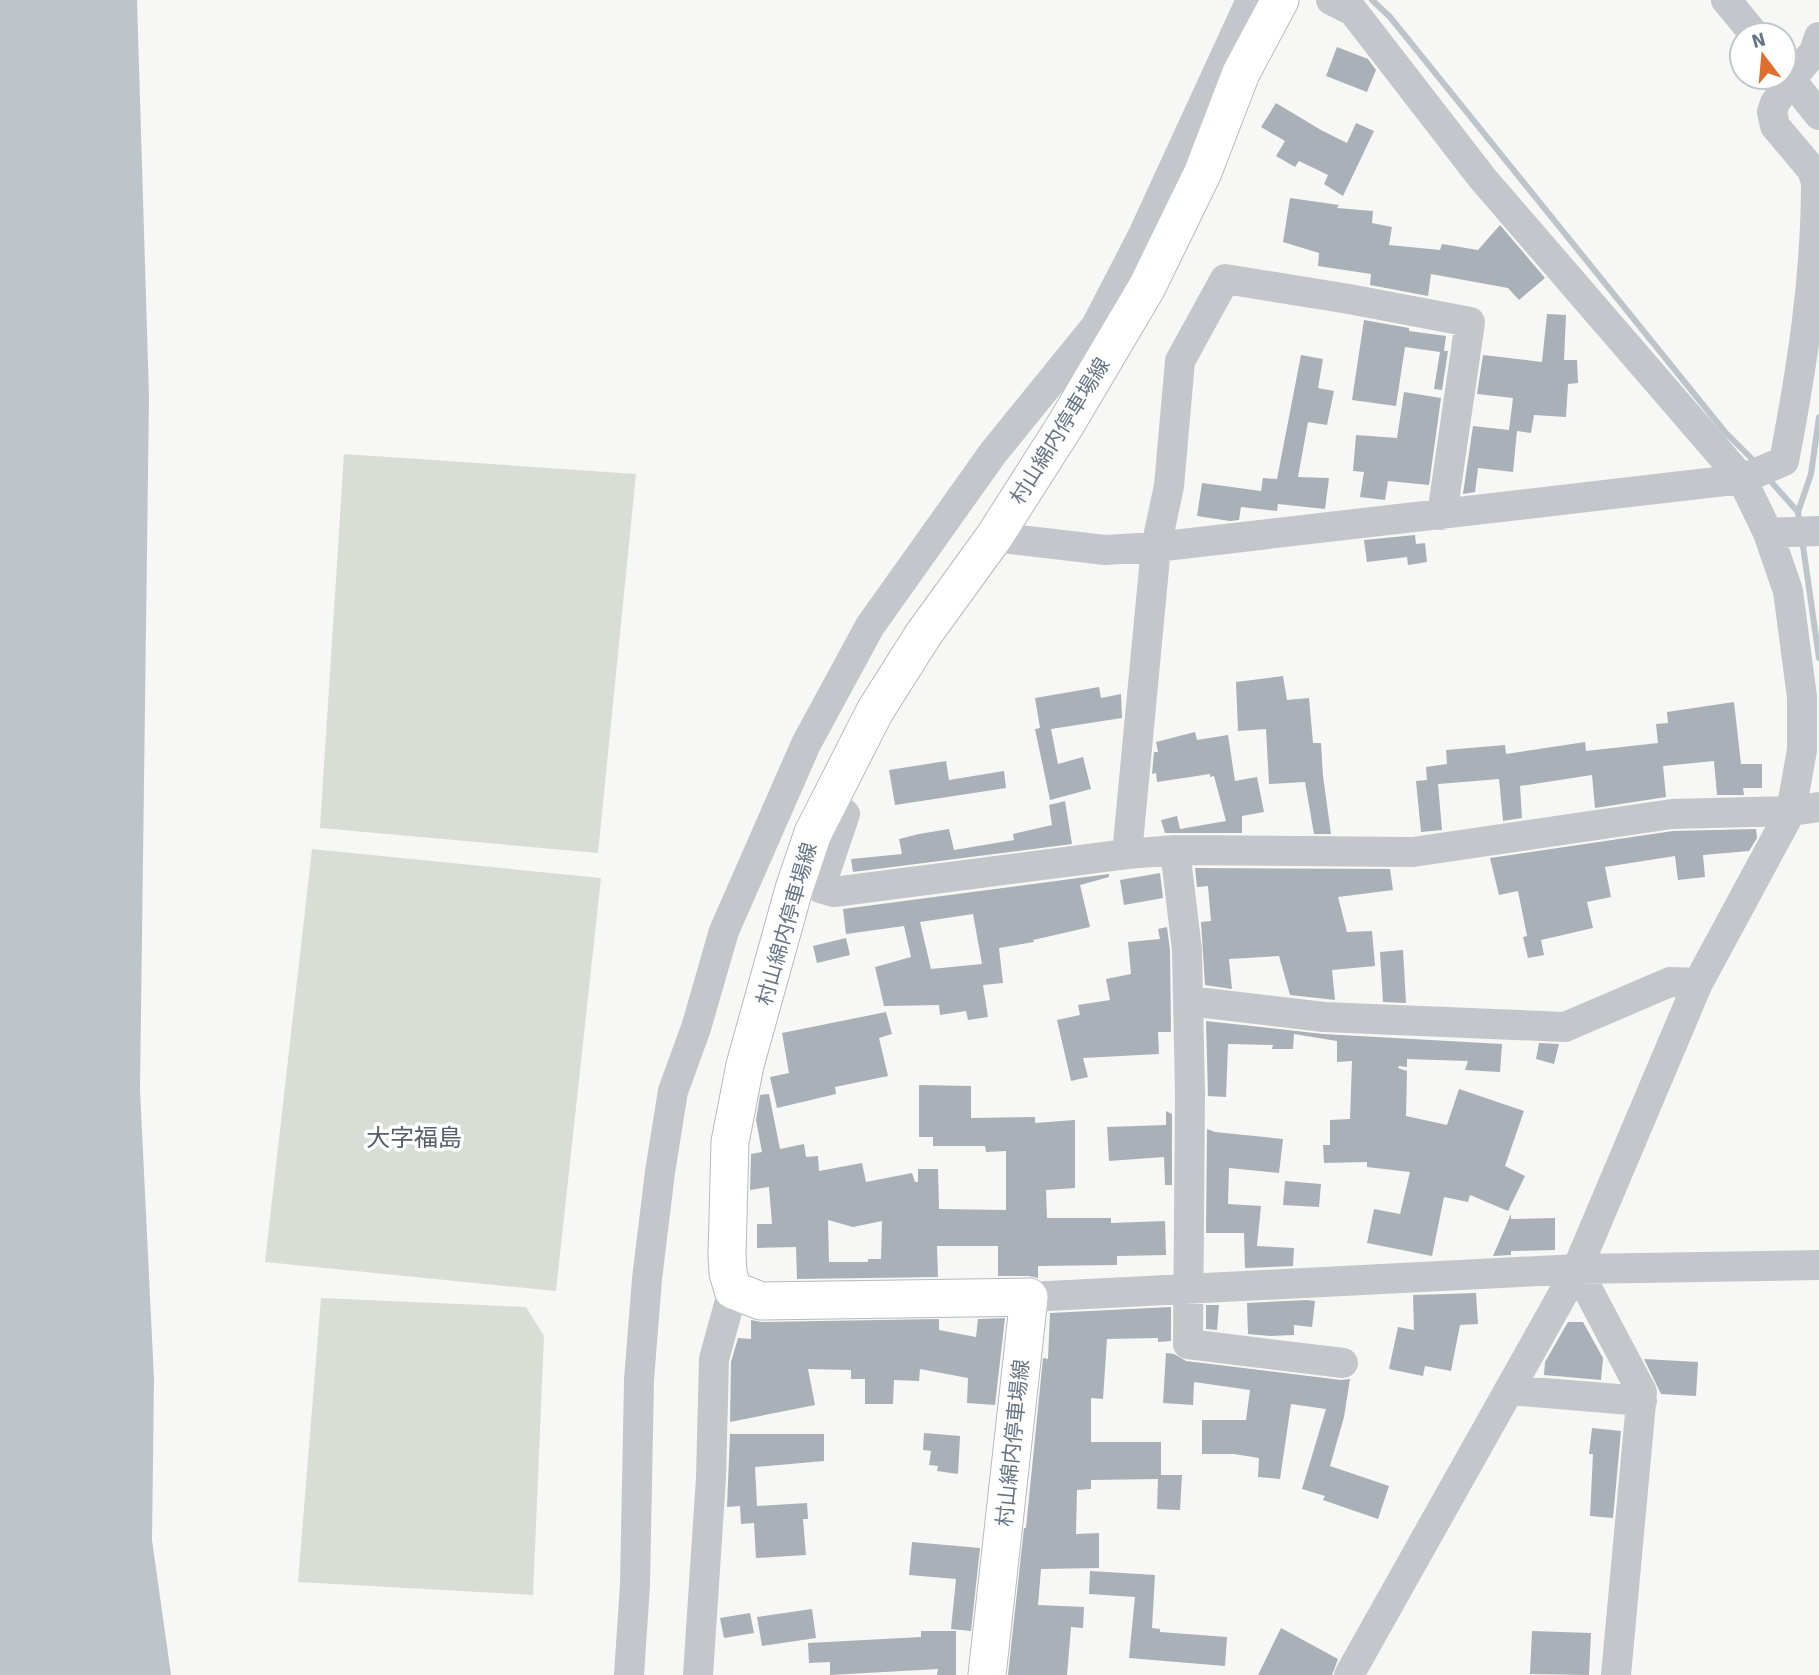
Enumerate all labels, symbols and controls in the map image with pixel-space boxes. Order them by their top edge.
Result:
north arrow [1728,21,1798,91]
text: N [1749,27,1768,54]
street label: 村山綿内停車場線 [1004,353,1116,509]
street label: 村山綿内停車場線 [751,840,823,1008]
district label: 大字福島 [366,1123,462,1153]
street label: 村山綿内停車場線 [991,1358,1035,1528]

